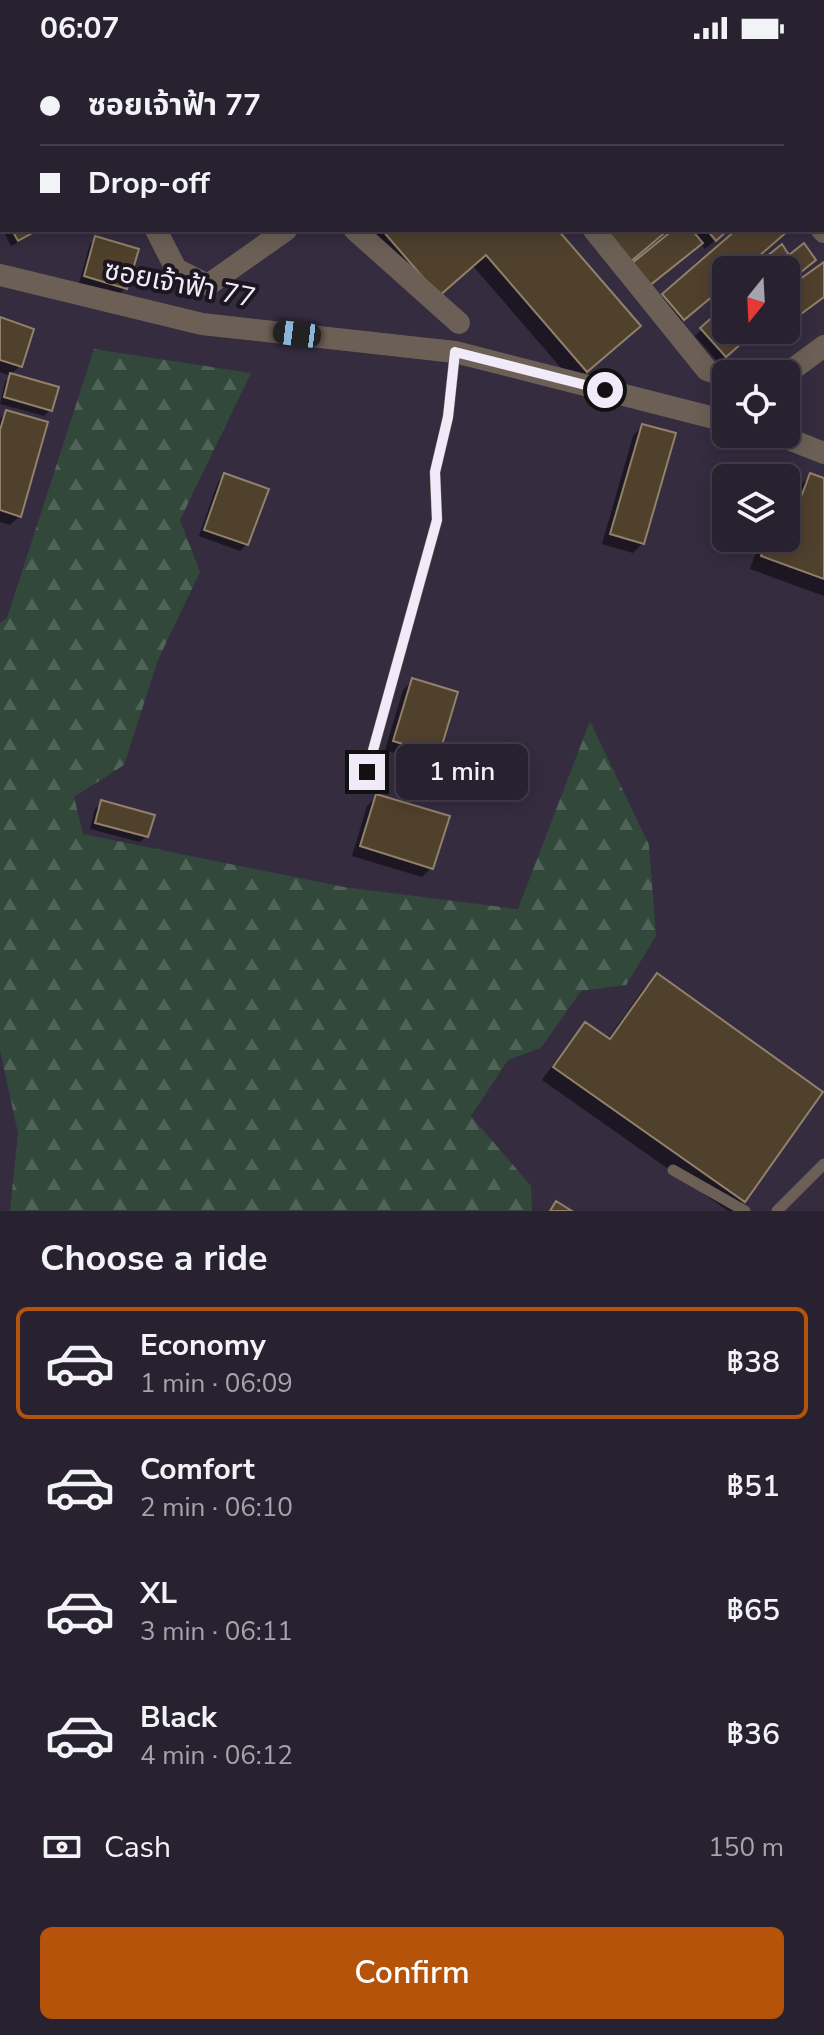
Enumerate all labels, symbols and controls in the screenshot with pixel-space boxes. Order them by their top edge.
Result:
text: 06:07 [40,8,119,49]
text: ซอยเจ้าฟ้า 77 [88,85,261,126]
text: Drop-off [88,163,210,204]
street label: ซอยเจ้าฟ้า 77 [101,251,259,317]
north arrow [712,256,800,344]
map controls [712,256,800,552]
car [272,319,322,349]
button: locate [712,360,800,448]
route start [587,372,623,408]
button: layers [712,464,800,552]
callout: 1 min [395,744,527,800]
route end [349,754,385,790]
text: 1 min [429,754,495,789]
text: Choose a ride [40,1234,268,1283]
text: Economy [140,1325,266,1366]
icon: car [44,1327,116,1399]
text: ฿38 [727,1342,780,1383]
text: 1 min · 06:09 [140,1366,293,1401]
text: Comfort [140,1449,255,1490]
icon: car [44,1451,116,1523]
text: ฿51 [727,1466,780,1507]
text: 2 min · 06:10 [140,1490,293,1525]
text: XL [140,1573,177,1614]
icon: car [44,1575,116,1647]
text: ฿65 [727,1590,780,1631]
text: 3 min · 06:11 [140,1614,293,1649]
text: Black [140,1697,217,1738]
icon: car [44,1699,116,1771]
text: ฿36 [727,1714,780,1755]
text: 4 min · 06:12 [140,1738,293,1773]
icon: cash [40,1825,84,1869]
text: Cash [104,1827,171,1868]
text: 150 m [708,1830,784,1865]
button: Confirm [40,1927,784,2019]

